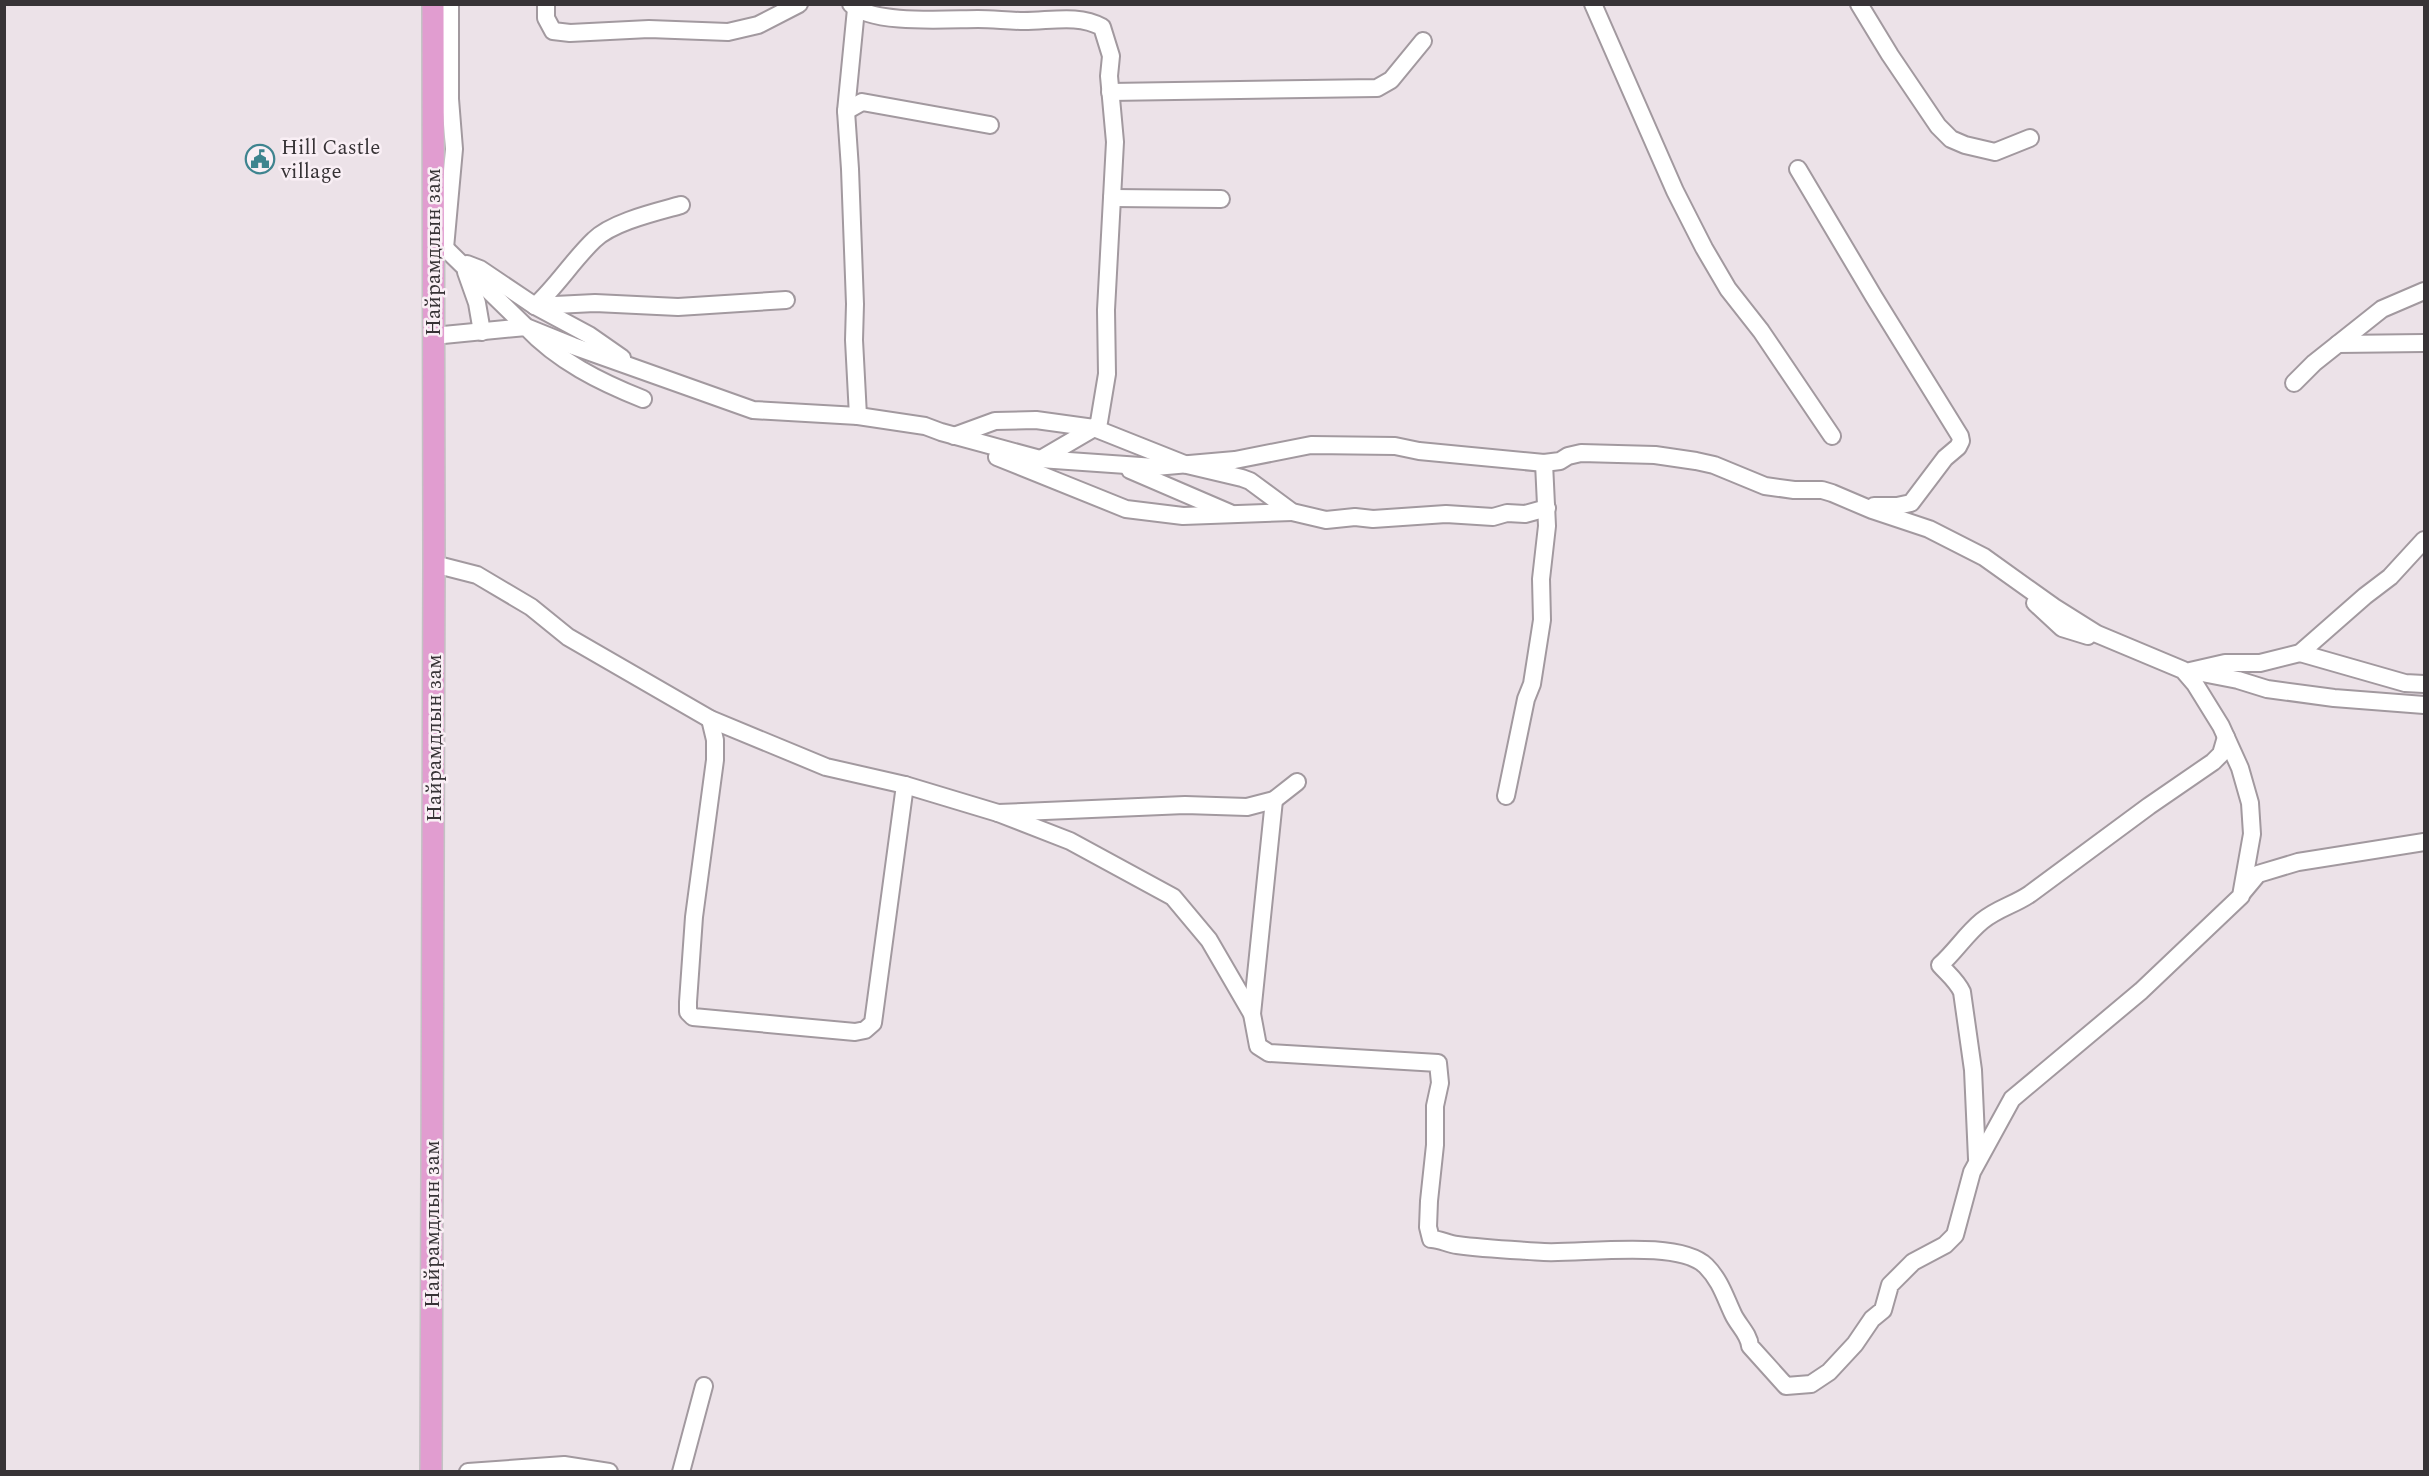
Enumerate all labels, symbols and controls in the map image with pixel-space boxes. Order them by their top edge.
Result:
place label: Hill Castle village [280,132,380,188]
public building icon: Hill Castle village [244,143,276,175]
street label: Найрамдлын зам [418,168,450,336]
street label: Найрамдлын зам [419,654,451,822]
street label: Найрамдлын зам [417,1140,449,1308]

